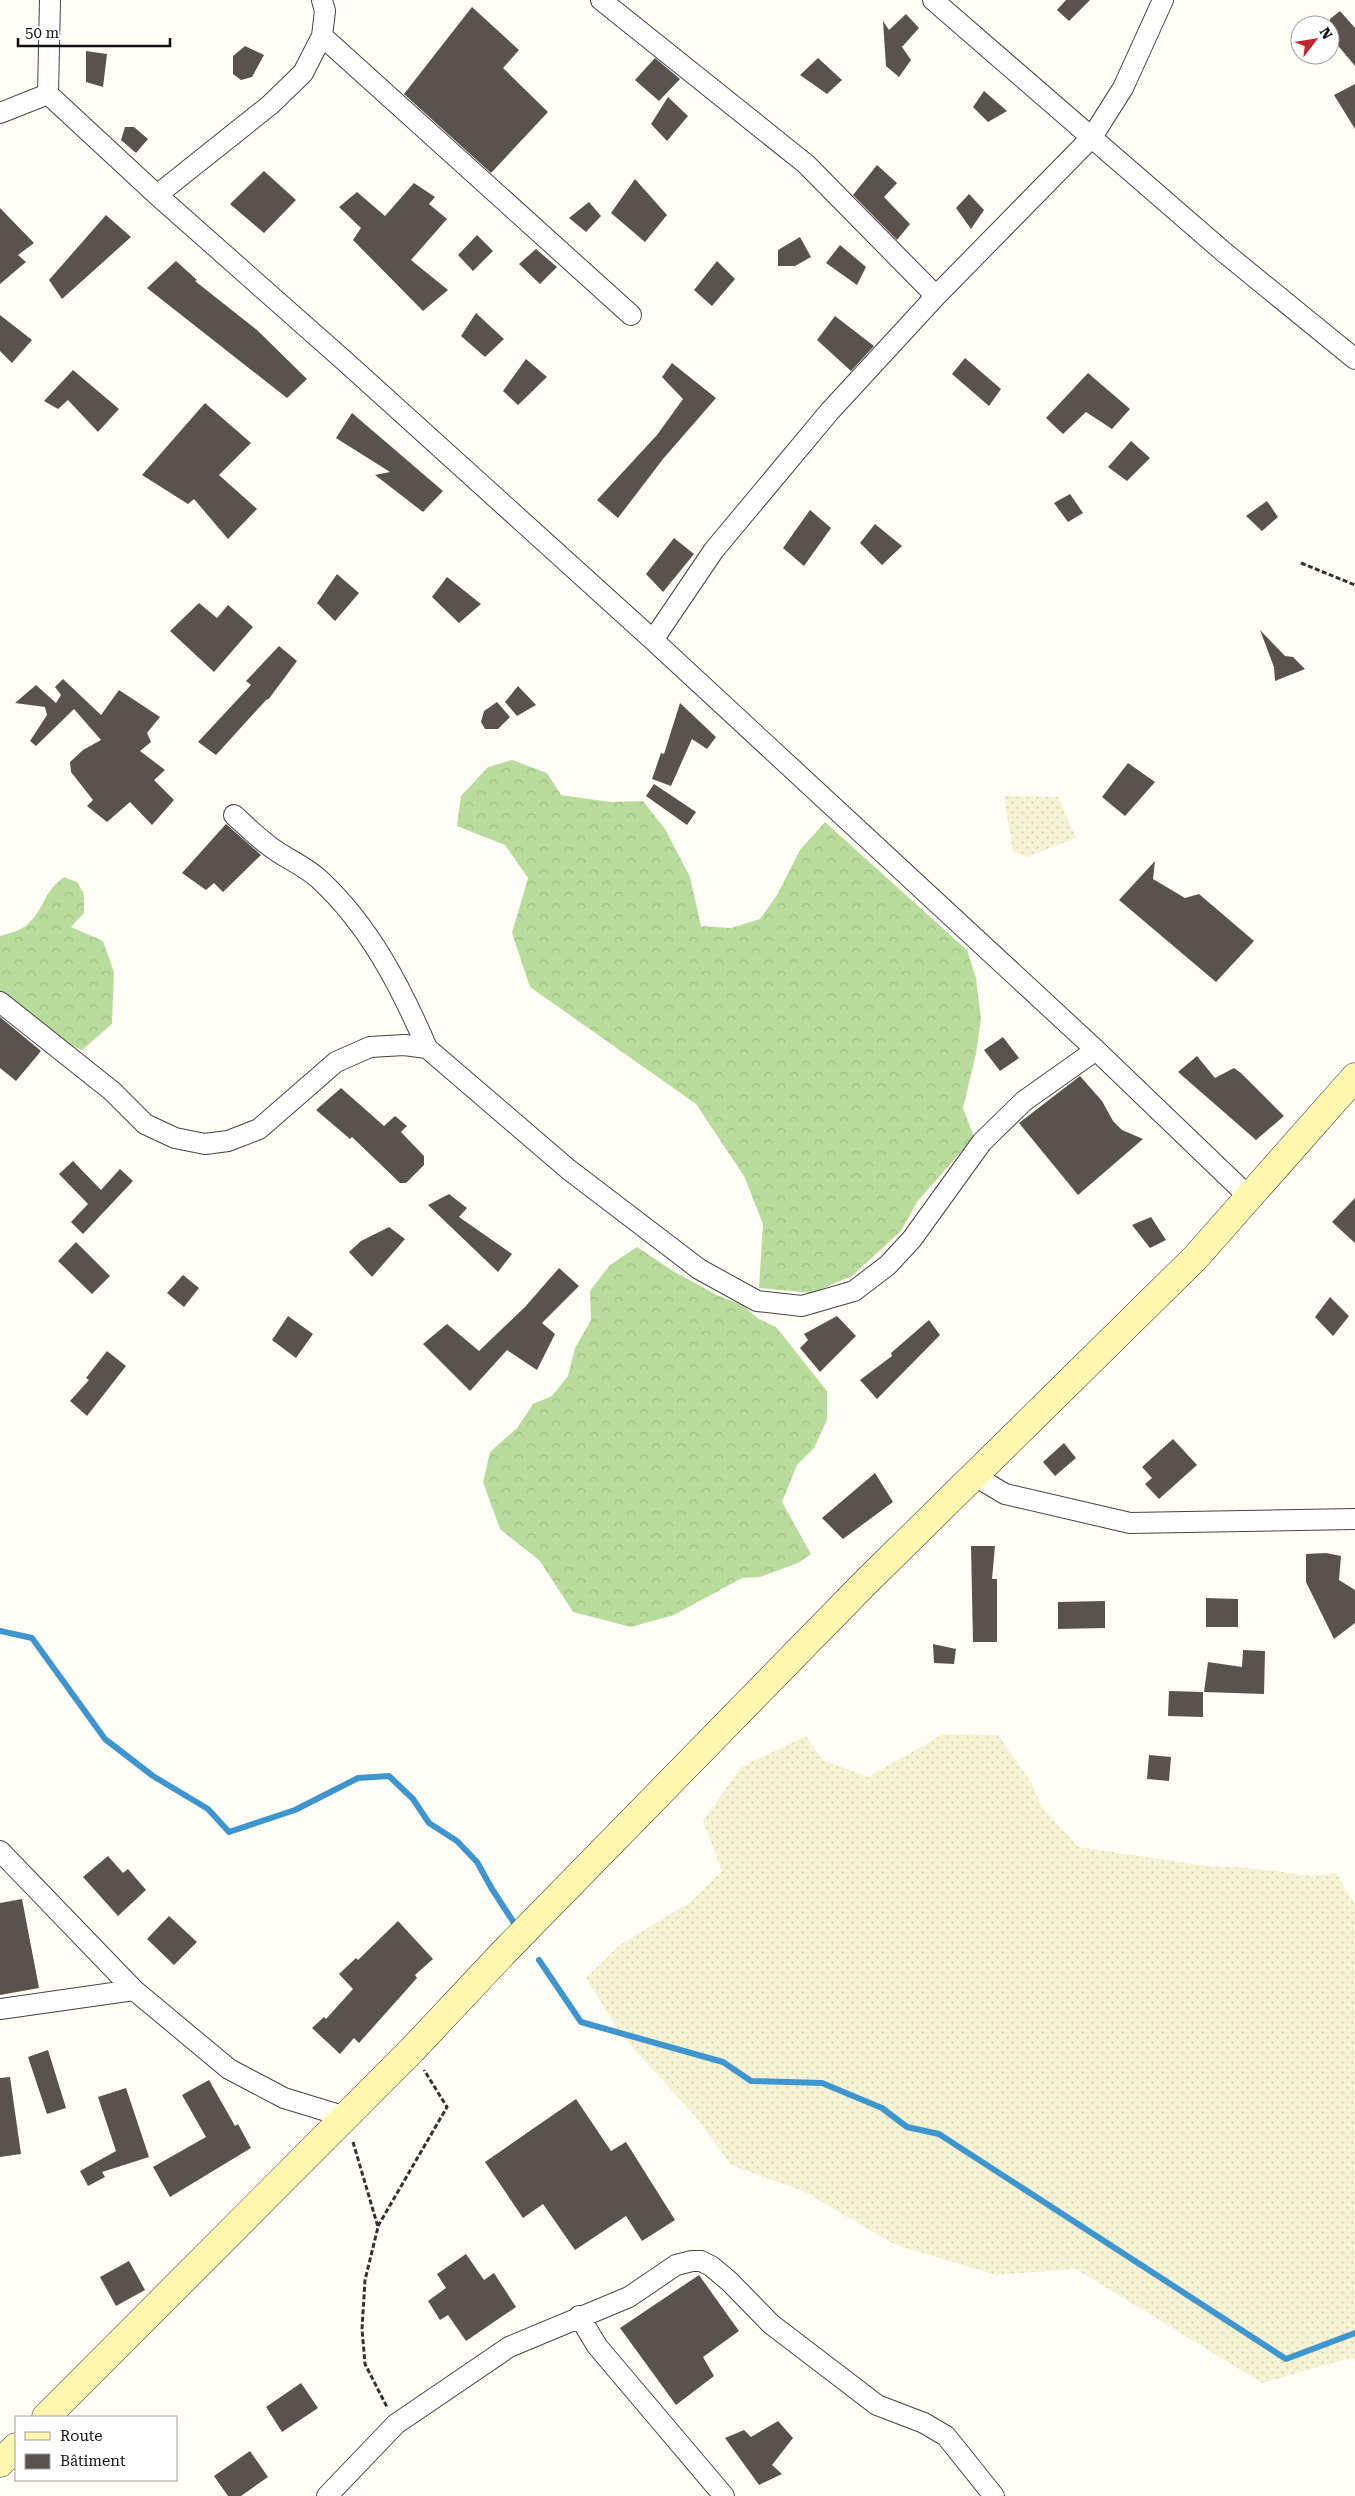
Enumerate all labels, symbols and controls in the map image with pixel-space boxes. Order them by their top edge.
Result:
scale bar [18,15,170,47]
north arrow [1290,15,1340,65]
text: 50 m [25,24,60,42]
text: N [1317,25,1336,42]
legend [15,2416,178,2481]
text: Route [60,2427,102,2445]
text: Bâtiment [60,2452,126,2470]

